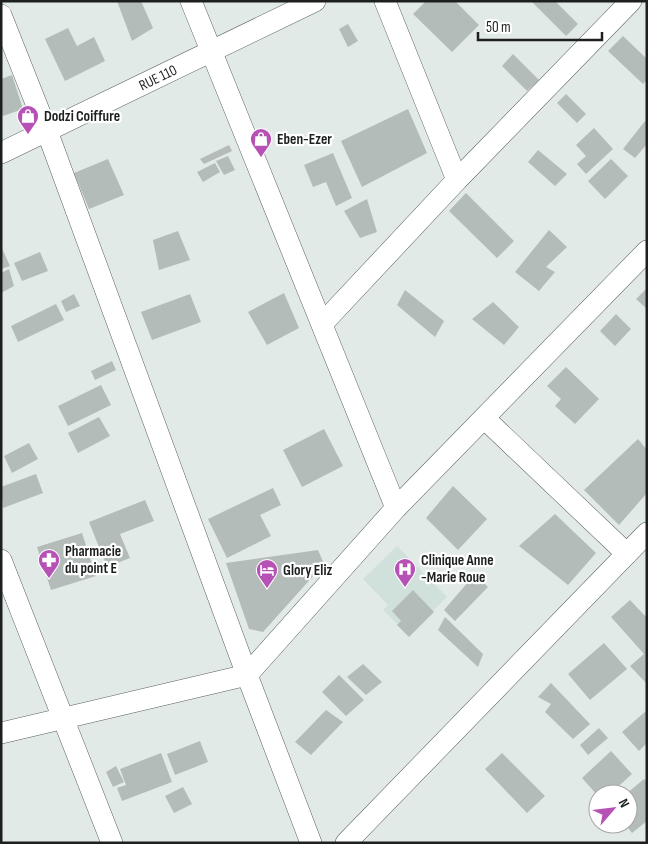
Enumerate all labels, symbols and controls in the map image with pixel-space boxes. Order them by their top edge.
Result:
scale bar [478,10,602,42]
text: 50 m [486,18,511,37]
street label: RUE 110 [136,61,180,95]
shop icon: Dodzi Coiffure [16,104,40,135]
place label: Dodzi Coiffure [44,107,120,126]
shop icon: Eben-Ezer [249,127,273,158]
place label: Eben-Ezer [277,130,332,149]
place label: Pharmacie du point E [65,542,121,578]
pharmacy icon: Pharmacie du point E [37,548,61,579]
place label: Clinique Anne -Marie Roue [421,551,494,587]
hospital icon: Clinique Anne -Marie Roue [393,557,417,588]
hotel icon: Glory Eliz [255,558,279,589]
place label: Glory Eliz [283,561,333,580]
north arrow [588,784,638,834]
text: N [615,796,633,810]

